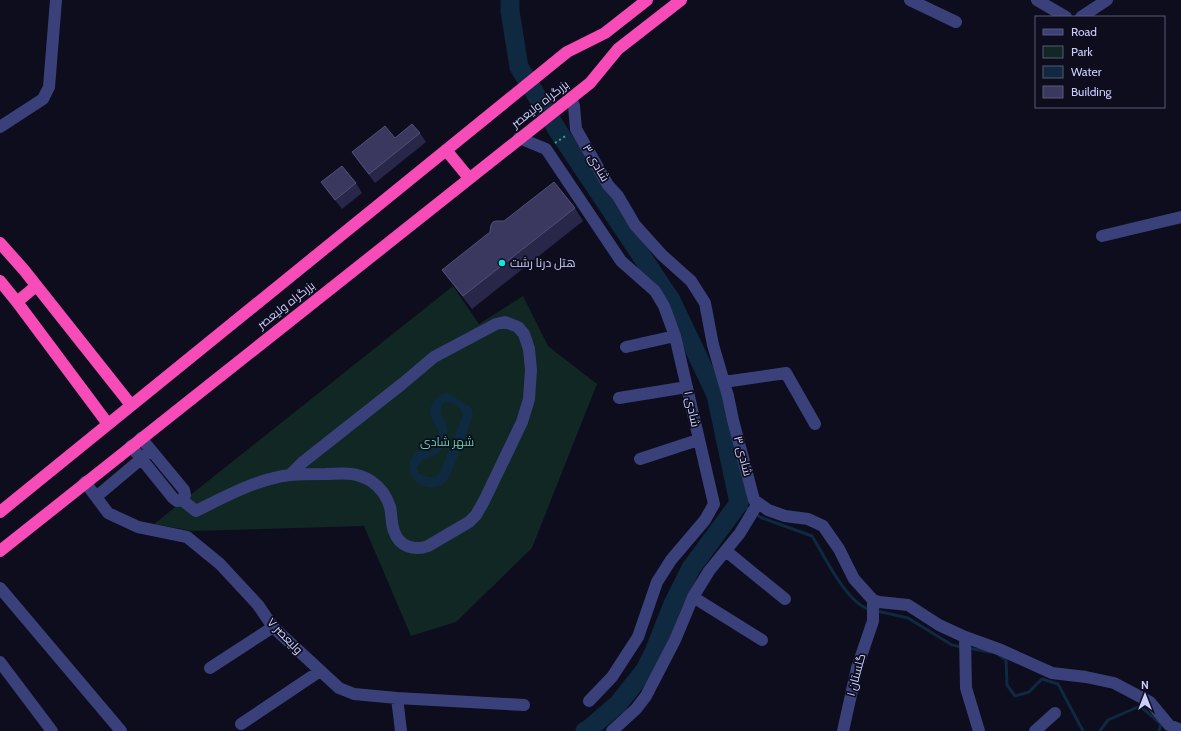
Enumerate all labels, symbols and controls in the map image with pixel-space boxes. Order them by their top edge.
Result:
legend [1035,16,1165,108]
text: Road [1071,24,1097,39]
text: Park [1071,44,1093,59]
text: Water [1071,64,1102,79]
street label: بزرگراه ولیعصر [507,76,572,131]
text: Building [1071,84,1113,99]
street label: شادی ۳ [580,141,613,184]
place label: هتل درنا رشت [510,255,575,270]
marker: هتل درنا رشت [497,258,507,268]
street label: بزرگراه ولیعصر [253,277,318,332]
street label: شادی ۱ [681,390,704,428]
park label: شهر شادی [420,434,474,449]
street label: شادی ۳ [731,434,756,478]
street label: ولیعصر ۷ [264,614,306,657]
street label: گلستان ۱ [843,652,868,698]
north arrow [1125,675,1165,715]
text: N [1141,678,1149,692]

